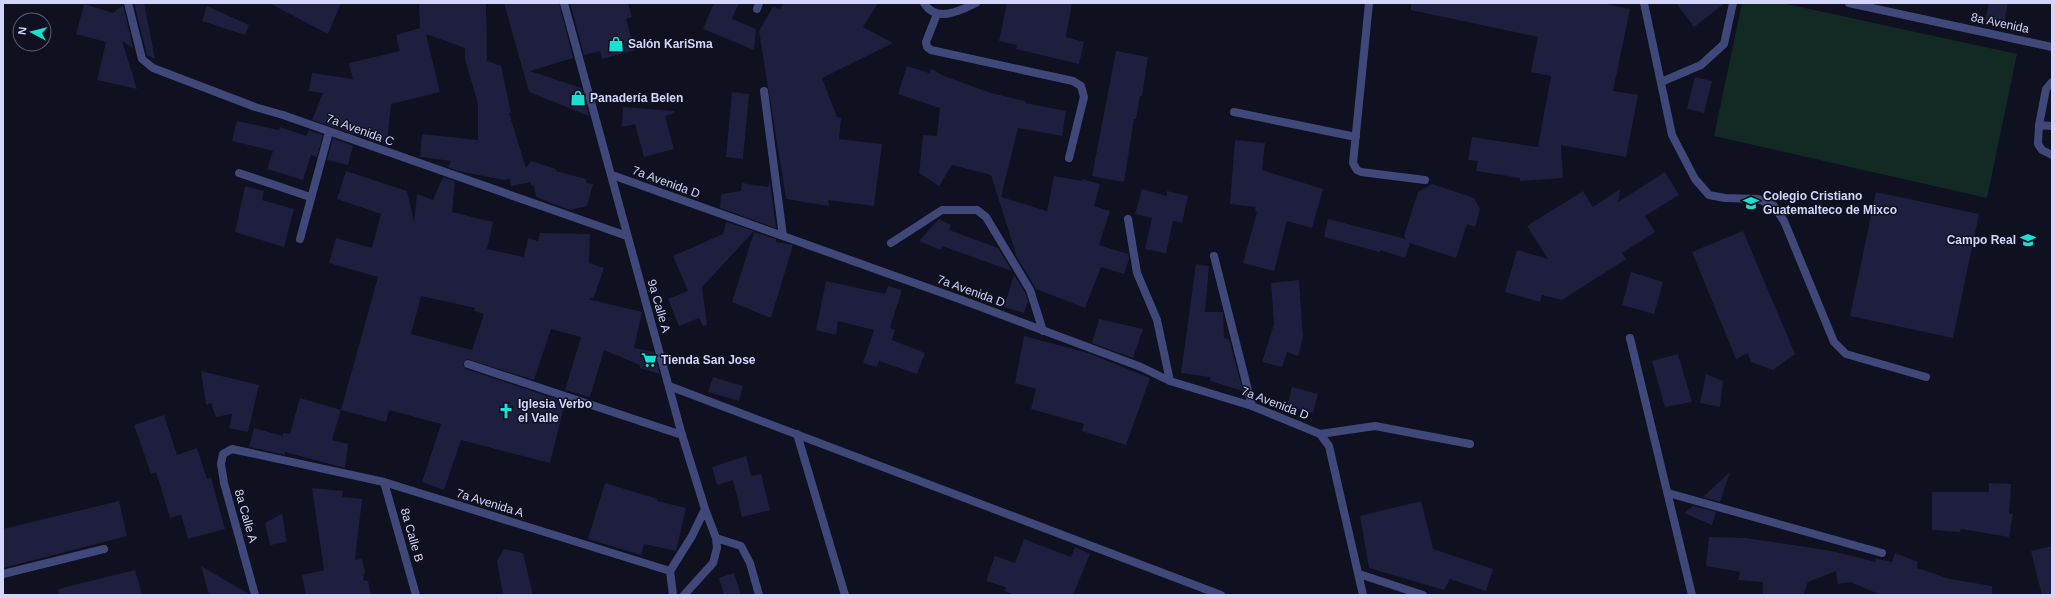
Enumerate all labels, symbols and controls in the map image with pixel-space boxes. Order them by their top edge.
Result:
street label: 8a Avenida [1970,10,2031,36]
north arrow [12,12,52,52]
text: N [16,26,29,35]
shop icon: Salón KariSma [607,35,625,53]
place label: Salón KariSma [628,37,713,51]
shop icon: Panadería Belen [569,89,587,107]
place label: Panadería Belen [590,91,683,105]
street label: 7a Avenida C [324,111,396,149]
street label: 7a Avenida D [630,163,702,201]
place label: Colegio Cristiano Guatemalteco de Mixco [1763,189,1897,217]
school or university icon: Colegio Cristiano Guatemalteco de Mixco [1742,194,1760,212]
school or university icon: Campo Real [2019,231,2037,249]
place label: Campo Real [1947,233,2016,247]
street label: 7a Avenida D [935,272,1007,310]
street label: 9a Calle A [645,278,673,334]
supermarket icon: Tienda San Jose [640,351,658,369]
place label: Tienda San Jose [661,353,756,367]
street label: 7a Avenida D [1239,384,1311,422]
place label: Iglesia Verbo el Valle [518,397,592,425]
church icon: Iglesia Verbo el Valle [497,402,515,420]
street label: 7a Avenida A [455,486,525,520]
street label: 8a Calle A [232,488,260,544]
street label: 8a Calle B [398,506,426,564]

